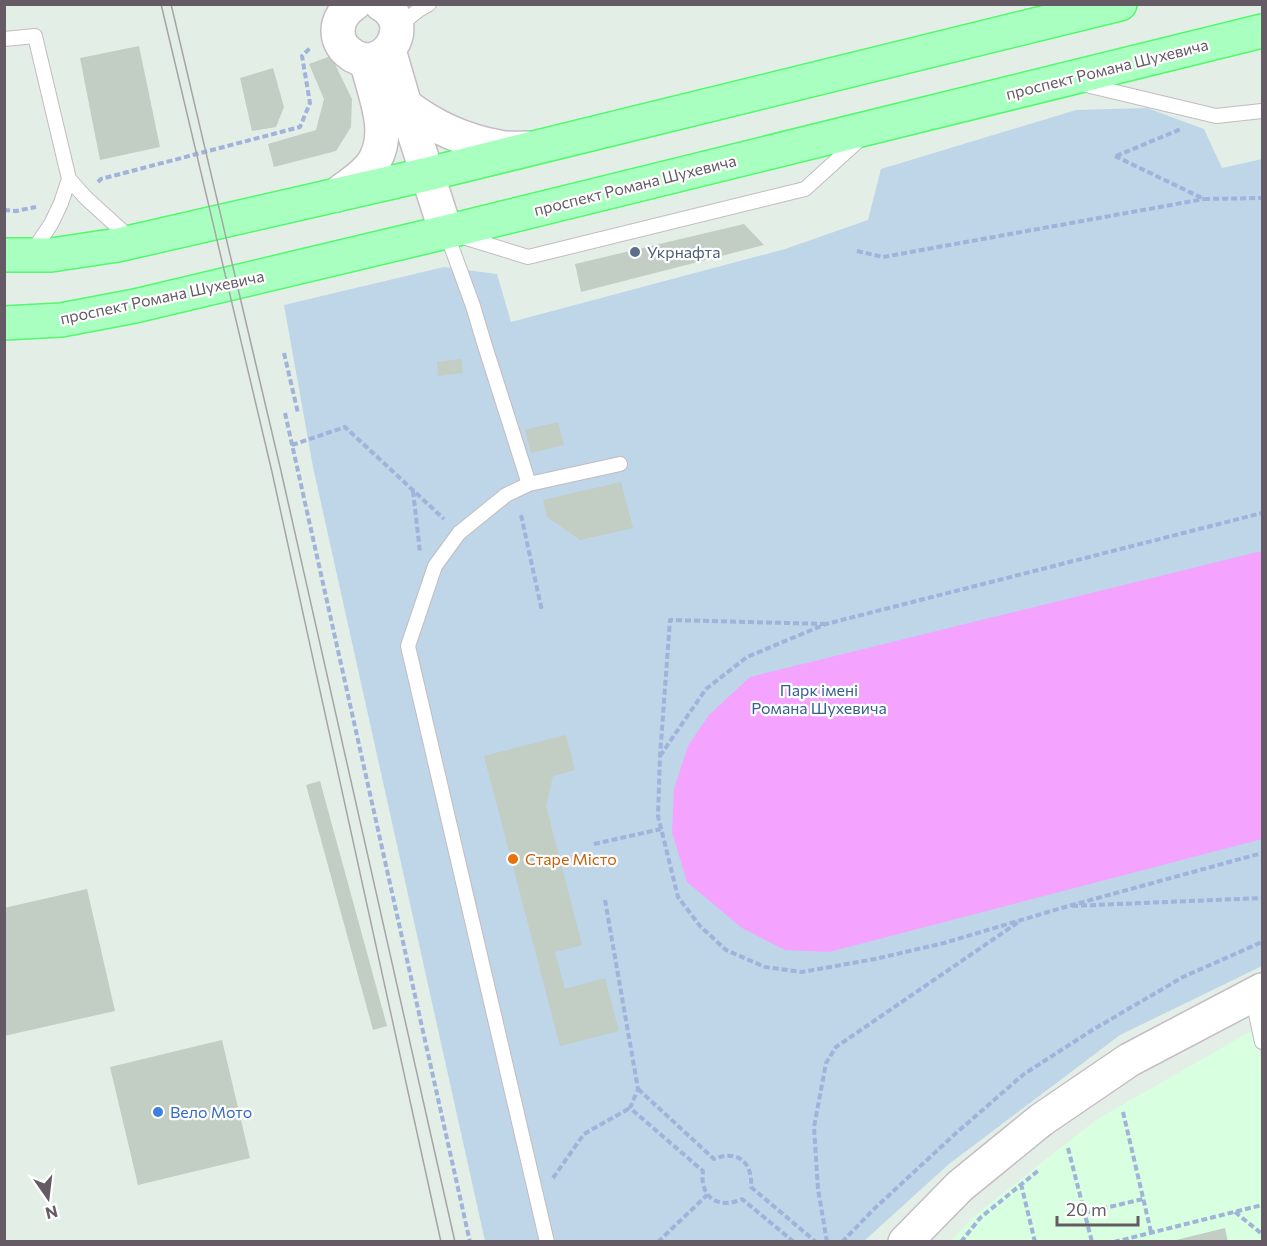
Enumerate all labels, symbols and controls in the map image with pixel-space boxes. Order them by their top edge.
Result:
street label: проспект Романа Шухевича [1004,34,1210,103]
street label: проспект Романа Шухевича [532,150,738,219]
place label: Укрнафта [647,242,720,261]
marker: Укрнафта [628,245,642,259]
street label: проспект Романа Шухевича [58,266,266,327]
park label: Парк імені Романа Шухевича [751,680,887,717]
place label: Старе Місто [525,849,617,868]
marker: Старе Місто [506,852,520,866]
place label: Вело Мото [170,1102,252,1121]
marker: Вело Мото [151,1105,165,1119]
north arrow [18,1168,78,1228]
scale bar [1057,1189,1138,1227]
text: 20 m [1066,1198,1107,1220]
text: N [44,1202,60,1224]

